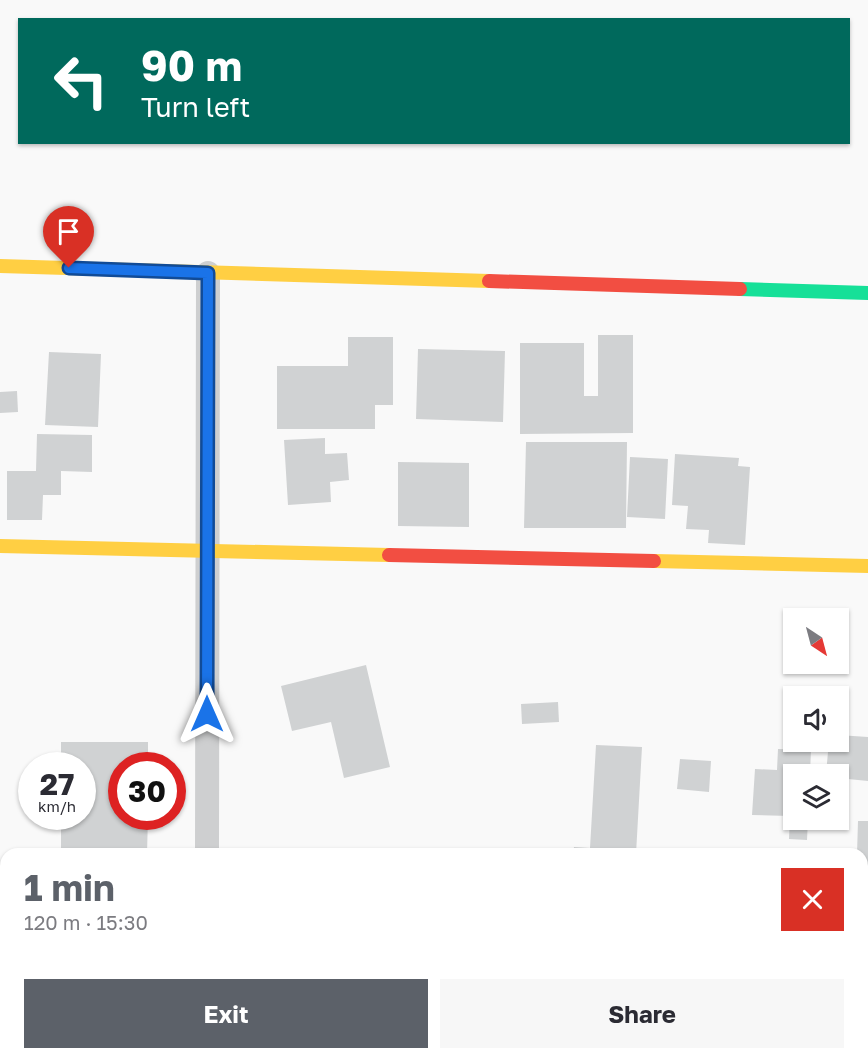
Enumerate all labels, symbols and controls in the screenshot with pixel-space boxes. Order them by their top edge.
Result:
text: 90 m [141,40,242,90]
icon: left [42,42,120,120]
text: Turn left [141,91,250,123]
pin [43,206,94,268]
icon: arrive [52,215,85,248]
north arrow [783,608,849,674]
map controls [783,608,849,830]
position arrow [175,682,239,746]
button: sound [783,686,849,752]
speed limit sign: 30 [108,752,186,830]
button: layers [783,764,849,830]
text: 27 [40,766,74,802]
text: km/h [38,797,76,815]
text: 1 min [24,866,115,909]
button: close [781,868,844,931]
text: 120 m · 15:30 [24,910,148,934]
button: Exit [24,979,428,1048]
button: Share [440,979,844,1048]

